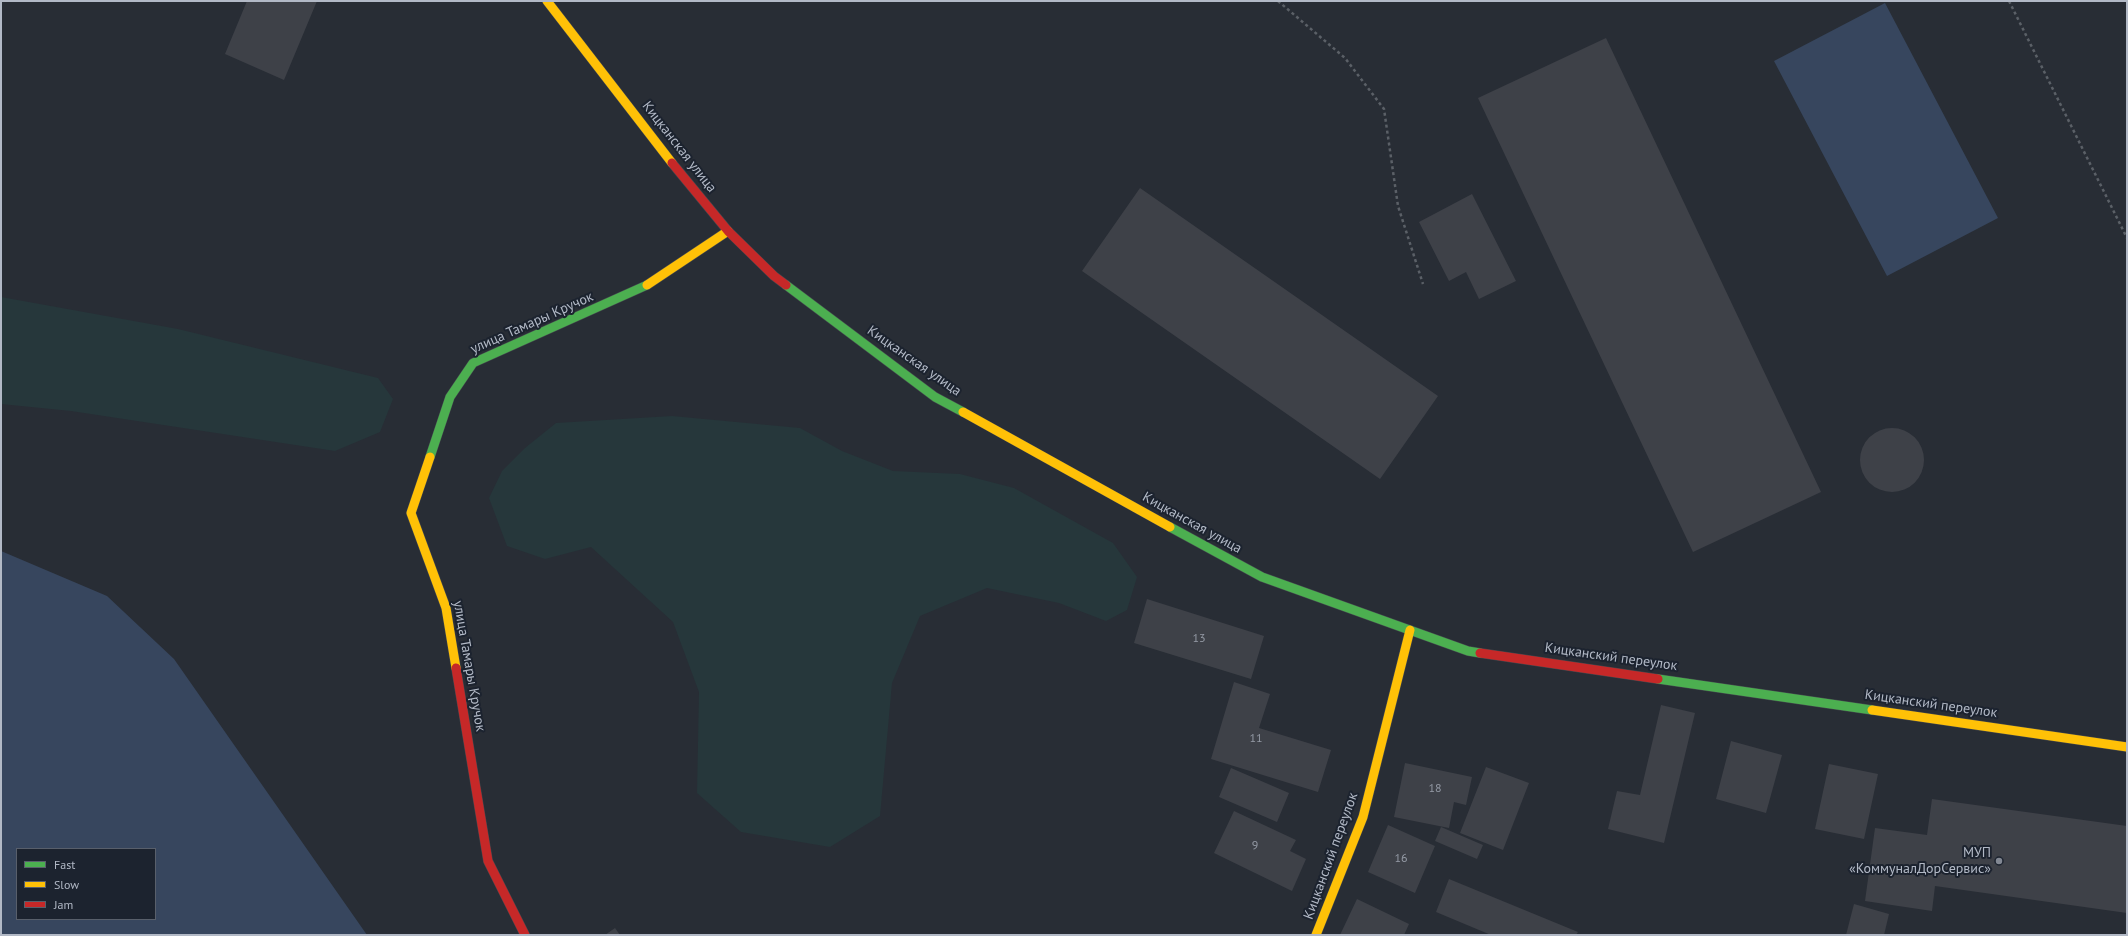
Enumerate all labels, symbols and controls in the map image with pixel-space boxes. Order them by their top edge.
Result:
street label: Кицканская улица [638,98,720,196]
street label: улица Тамары Кручок [468,288,596,358]
street label: Кицканская улица [864,322,964,400]
street label: Кицканская улица [1139,489,1245,557]
street label: улица Тамары Кручок [449,599,489,733]
house number: 13 [1192,632,1206,646]
street label: Кицканский переулок [1544,639,1678,675]
street label: Кицканский переулок [1864,686,1998,722]
house number: 11 [1249,732,1263,746]
house number: 18 [1428,782,1442,796]
street label: Кицканский переулок [1300,790,1362,922]
house number: 9 [1252,839,1258,853]
place label: МУП «КоммуналДорСервис» [1849,845,1991,878]
legend [16,848,156,920]
house number: 16 [1394,852,1408,866]
marker: МУП «КоммуналДорСервис» [1994,856,2004,866]
text: Fast [54,857,75,872]
text: Slow [54,877,79,892]
text: Jam [54,897,73,912]

